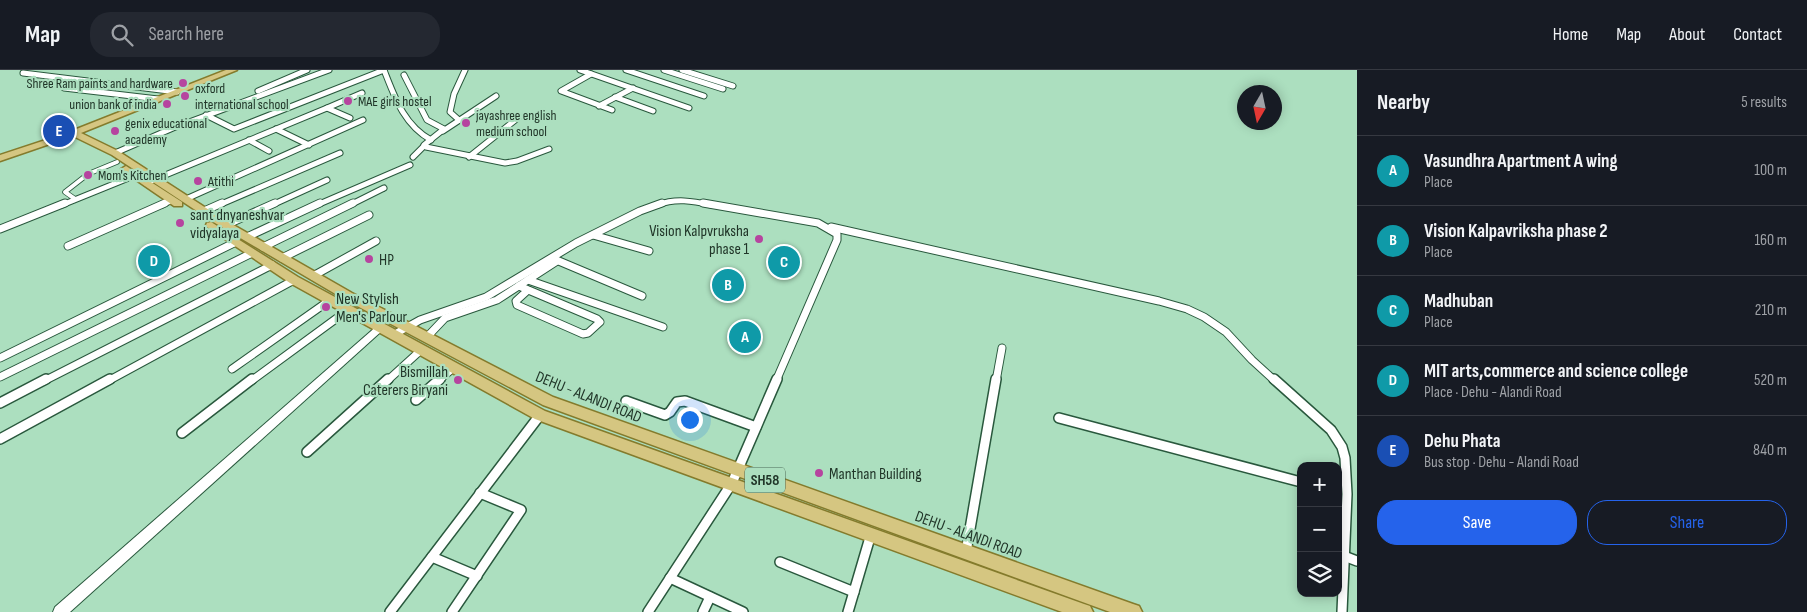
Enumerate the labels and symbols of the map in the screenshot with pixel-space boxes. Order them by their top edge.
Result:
place label: Shree Ram paints and hardware [27,75,173,92]
marker: Shree Ram paints and hardware [177,77,189,89]
place label: oxford international school [195,80,289,113]
north arrow [1237,85,1282,130]
marker: oxford international school [179,90,191,102]
place label: MAE girls hostel [358,93,432,110]
marker: MAE girls hostel [342,95,354,107]
place label: union bank of india [69,96,157,113]
marker: union bank of india [161,98,173,110]
place label: jayashree english medium school [475,107,556,140]
pin: E [43,112,75,150]
place label: genix educational academy [125,115,207,148]
marker: jayashree english medium school [460,117,472,129]
marker: genix educational academy [109,125,121,137]
place label: Mom's Kitchen [98,167,166,184]
marker: Mom's Kitchen [82,169,94,181]
place label: Atithi [207,173,234,190]
marker: Atithi [192,175,204,187]
place label: sant dnyaneshvar vidyalaya [190,206,285,243]
marker: sant dnyaneshvar vidyalaya [174,217,186,229]
place label: Vision Kalpvruksha phase 1 [649,222,749,259]
marker: Vision Kalpvruksha phase 1 [753,233,765,245]
pin: D [138,242,170,280]
pin: C [768,243,800,281]
place label: HP [379,251,394,270]
marker: HP [363,253,375,265]
pin: B [712,266,744,304]
place label: New Stylish Men's Parlour [336,290,408,327]
marker: New Stylish Men's Parlour [320,301,332,313]
pin: A [729,318,761,356]
place label: Bismillah Caterers Biryani [363,363,448,400]
street label: DEHU - ALANDI ROAD [533,367,644,427]
marker: Bismillah Caterers Biryani [452,374,464,386]
your location [677,407,703,433]
place label: Manthan Building [829,465,922,484]
marker: Manthan Building [813,467,825,479]
road number: SH58 [745,468,785,492]
street label: DEHU - ALANDI ROAD [912,507,1025,564]

